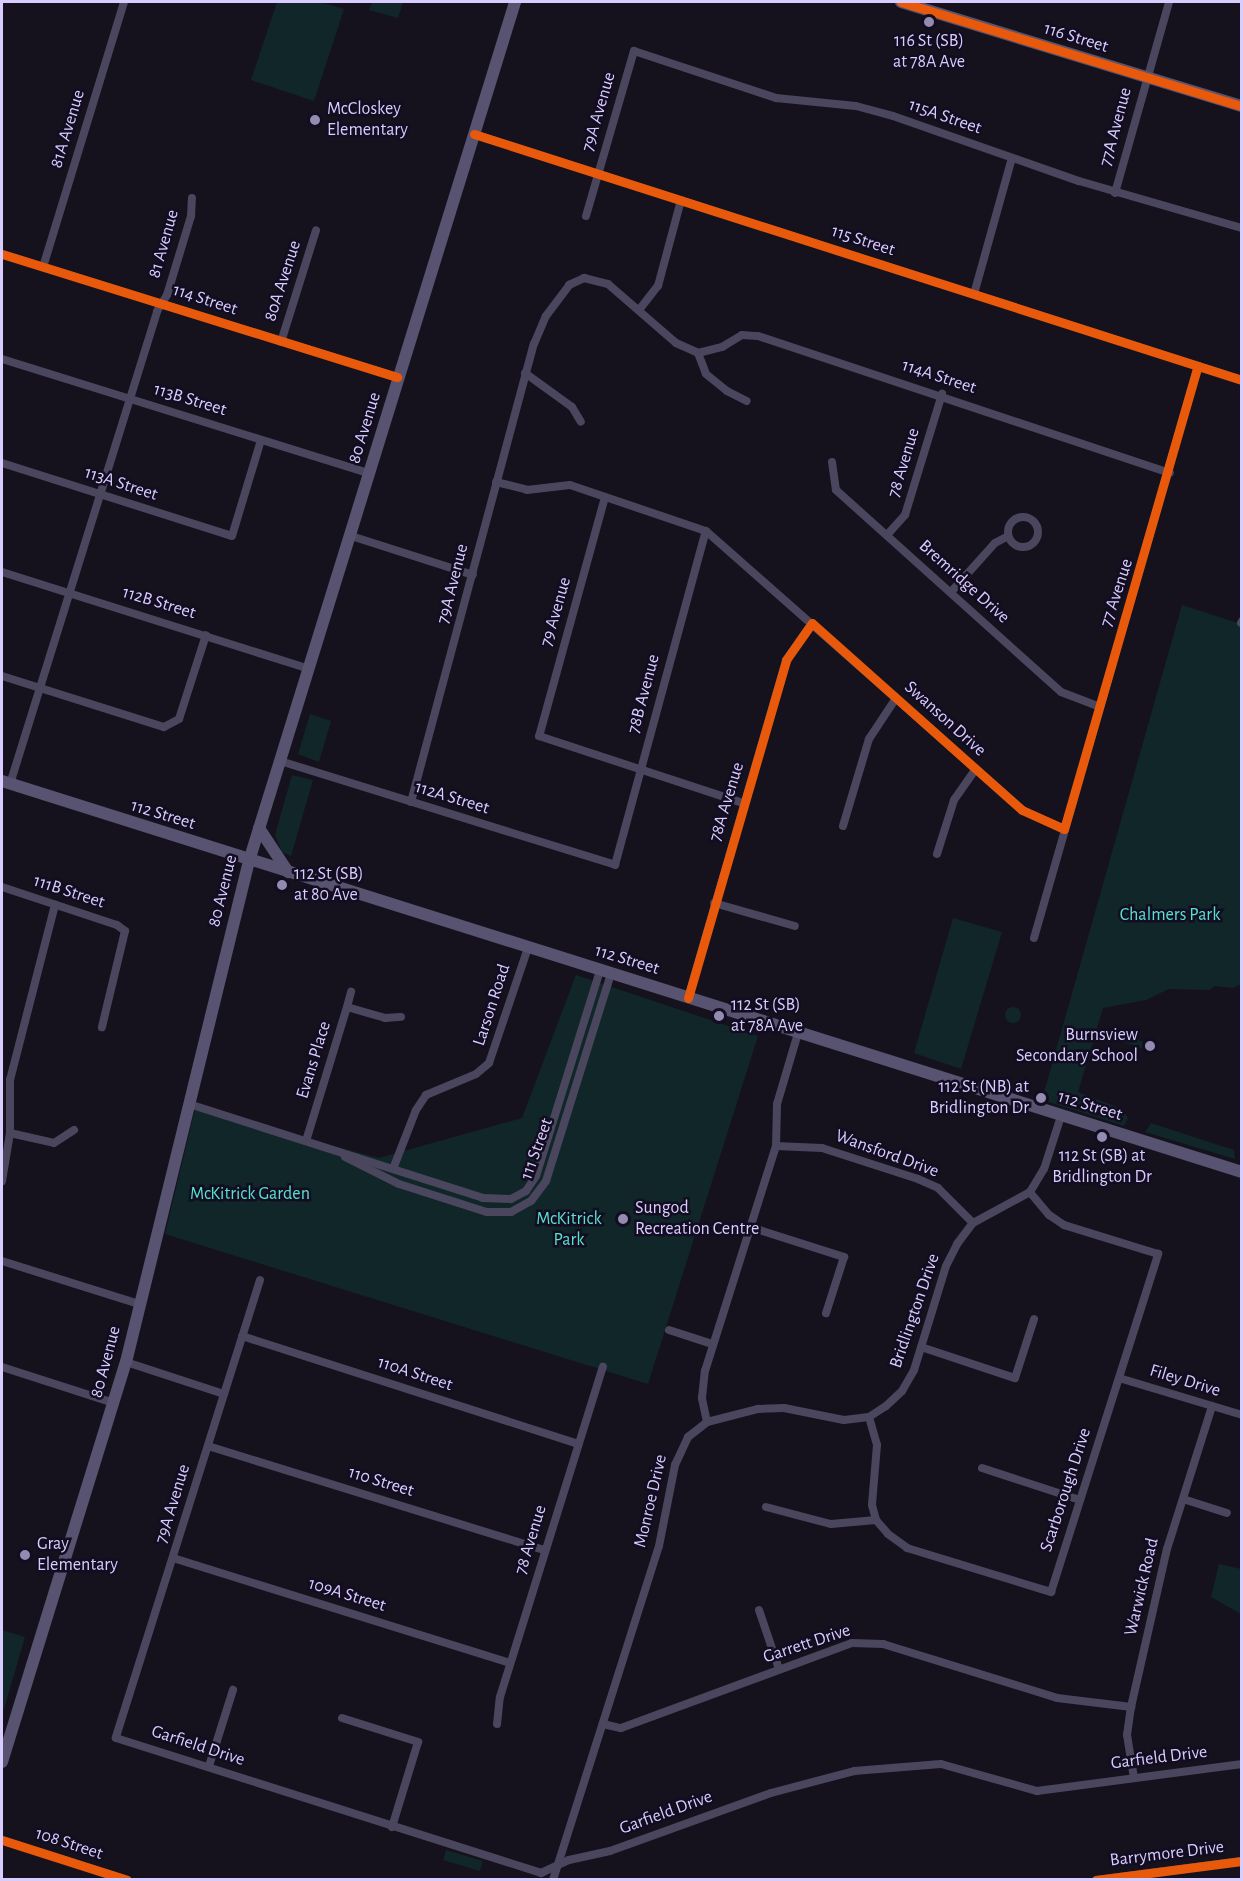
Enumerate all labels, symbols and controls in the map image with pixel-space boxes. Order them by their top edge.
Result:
marker: 116 St (SB) at 78A Ave [922,15,936,29]
street label: 116 Street [1041,18,1111,58]
place label: 116 St (SB) at 78A Ave [893,31,965,74]
street label: 79A Avenue [577,70,621,154]
street label: 77A Avenue [1095,85,1137,169]
street label: 81A Avenue [46,87,90,171]
street label: 115A Street [906,94,984,140]
place label: McCloskey Elementary [327,99,408,142]
marker: McCloskey Elementary [308,113,322,127]
street label: 81 Avenue [144,207,184,281]
street label: 115 Street [829,221,897,261]
street label: 80A Avenue [260,238,306,324]
street label: 114 Street [170,279,240,321]
street label: 114A Street [899,355,979,399]
street label: 113B Street [151,379,229,421]
street label: 80 Avenue [344,390,386,466]
street label: 78 Avenue [883,426,925,500]
street label: 113A Street [82,462,160,506]
street label: Bremridge Drive [914,536,1014,628]
street label: 79A Avenue [433,542,473,626]
street label: 77 Avenue [1096,556,1138,630]
street label: 79 Avenue [536,575,576,649]
street label: 112B Street [120,582,198,624]
street label: 78B Avenue [623,652,665,736]
street label: Swanson Drive [900,677,990,761]
street label: 78A Avenue [705,760,749,844]
street label: 112A Street [412,777,492,819]
street label: 112 Street [128,795,198,835]
street label: 80 Avenue [204,853,242,929]
place label: 112 St (SB) at 80 Ave [294,864,364,906]
street label: 111B Street [31,870,107,914]
marker: 112 St (SB) at 80 Ave [275,878,289,892]
park label: Chalmers Park [1120,904,1220,926]
street label: 112 Street [592,940,662,980]
street label: Larson Road [469,961,515,1049]
place label: 112 St (SB) at 78A Ave [731,995,803,1038]
marker: 112 St (SB) at 78A Ave [712,1009,726,1023]
street label: Evans Place [292,1019,336,1101]
place label: Burnsview Secondary School [1016,1025,1138,1068]
marker: Burnsview Secondary School [1143,1039,1157,1053]
place label: 112 St (NB) at Bridlington Dr [929,1077,1029,1120]
street label: 112 Street [1055,1086,1125,1126]
marker: 112 St (NB) at Bridlington Dr [1034,1091,1048,1105]
street label: 111 Street [516,1115,558,1183]
street label: Wansford Drive [832,1125,942,1183]
marker: 112 St (SB) at Bridlington Dr [1095,1130,1109,1144]
place label: 112 St (SB) at Bridlington Dr [1052,1146,1152,1188]
park label: McKitrick Garden [190,1183,310,1205]
place label: Sungod Recreation Centre [635,1198,759,1240]
park label: McKitrick Park [536,1209,602,1252]
marker: Sungod Recreation Centre [616,1212,630,1226]
street label: Bridlington Drive [885,1251,945,1371]
street label: 80 Avenue [86,1324,126,1400]
street label: 110A Street [375,1352,455,1396]
street label: Filey Drive [1147,1360,1223,1402]
street label: Scarborough Drive [1036,1425,1096,1555]
street label: Monroe Drive [630,1452,672,1550]
street label: 79A Avenue [151,1462,195,1546]
street label: 110 Street [346,1462,416,1502]
street label: 78 Avenue [510,1503,552,1577]
place label: Gray Elementary [37,1534,118,1576]
street label: Warwick Road [1120,1536,1164,1638]
marker: Gray Elementary [18,1548,32,1562]
street label: 109A Street [306,1573,388,1617]
street label: Garrett Drive [761,1620,853,1668]
street label: Garfield Drive [149,1721,247,1771]
street label: Garfield Drive [1110,1741,1208,1775]
street label: Garfield Drive [617,1786,715,1840]
street label: 108 Street [33,1823,105,1865]
street label: Barrymore Drive [1109,1836,1225,1872]

